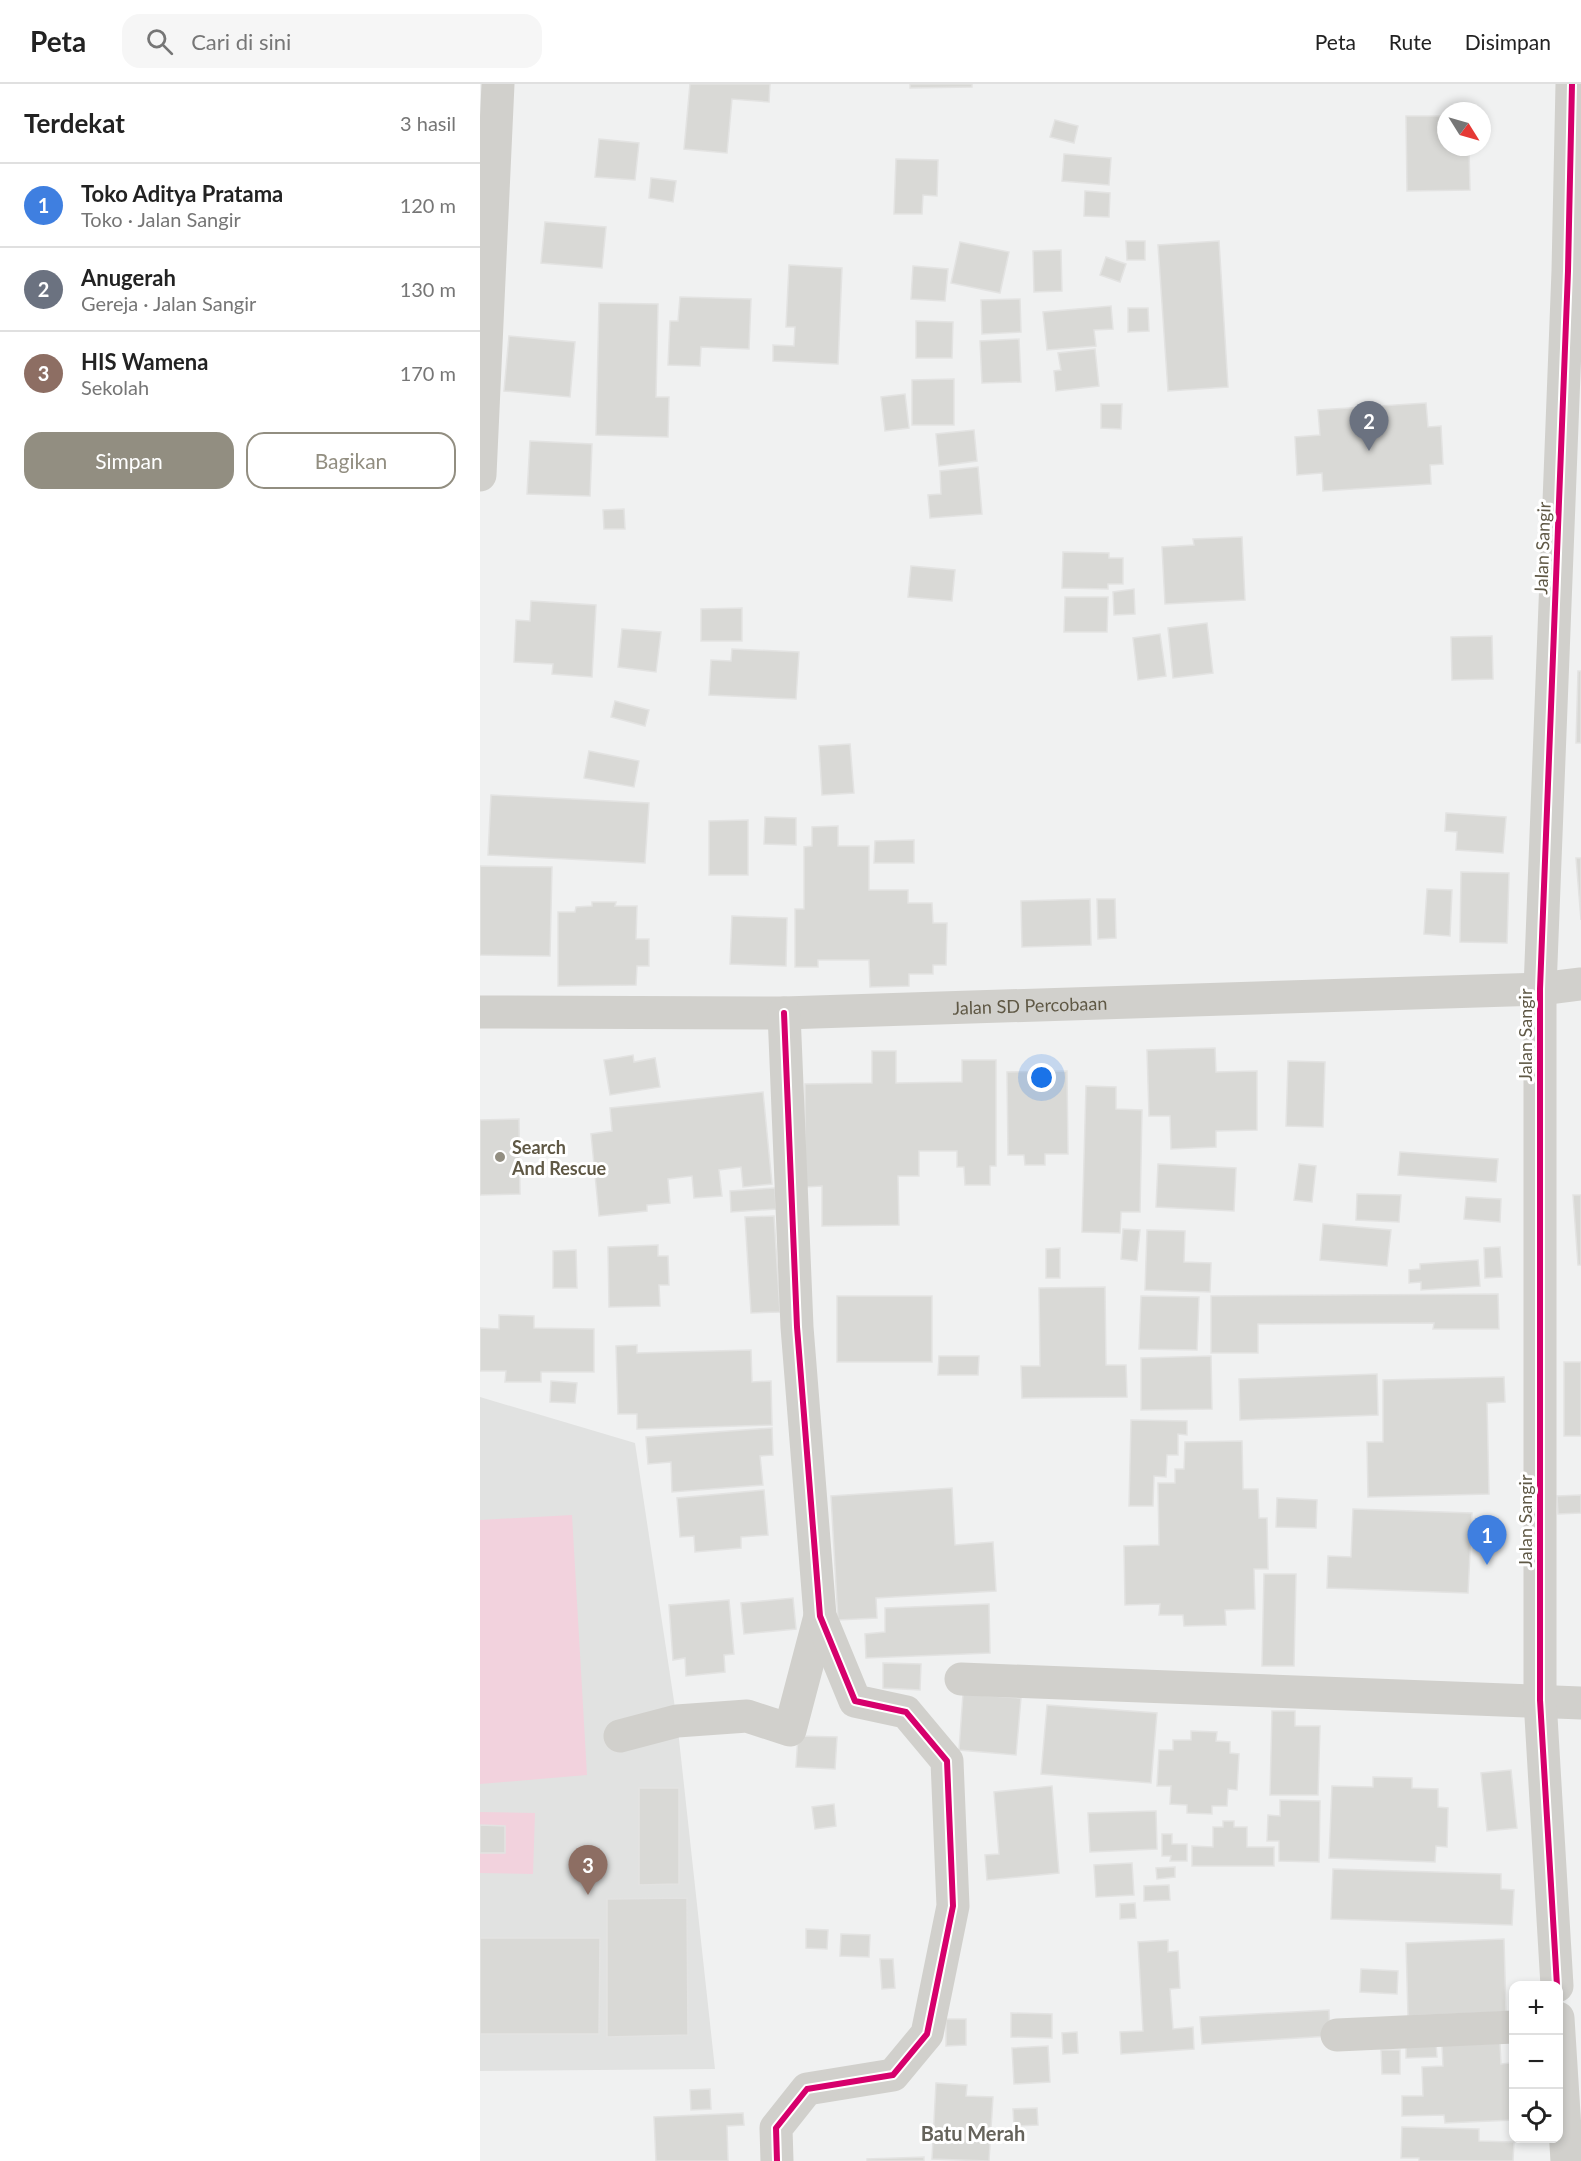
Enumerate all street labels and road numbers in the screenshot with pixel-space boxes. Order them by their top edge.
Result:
street label: Jalan Sangir [1529,501,1555,595]
street label: Jalan Sangir [1514,988,1536,1081]
street label: Jalan SD Percobaan [952,992,1108,1019]
street label: Jalan Sangir [1514,1474,1536,1567]

